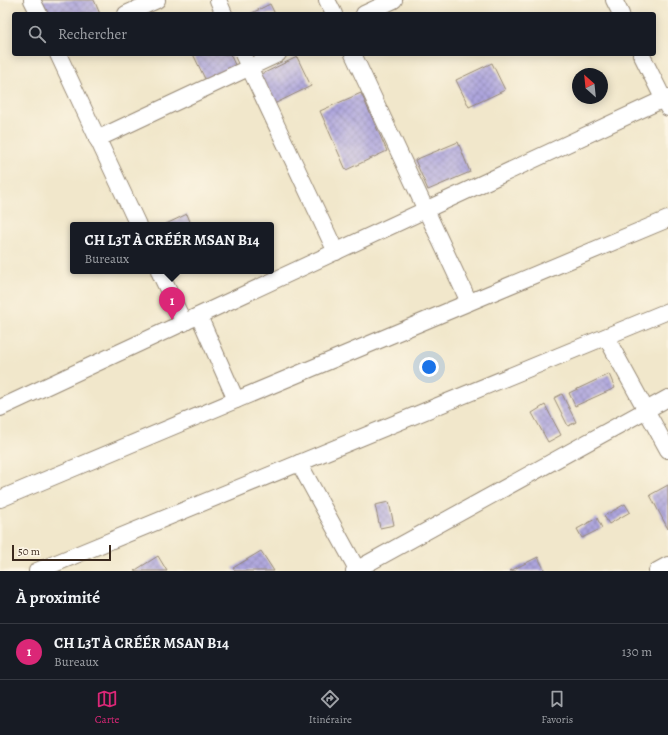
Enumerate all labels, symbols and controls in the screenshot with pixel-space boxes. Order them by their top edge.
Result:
search box [12,12,656,56]
icon: search [26,23,48,45]
text: Rechercher [58,24,127,44]
north arrow [572,68,608,104]
popup [70,222,274,274]
text: CH L3T À CRÉÉR MSAN B14 [85,230,259,250]
text: Bureaux [85,250,129,267]
pin: 1 [159,287,185,320]
your location [419,357,439,377]
scale bar [12,543,111,562]
text: 50 m [18,544,40,559]
text: À proximité [16,586,100,609]
text: CH L3T À CRÉÉR MSAN B14 [54,633,229,653]
text: 1 [27,643,31,660]
text: 130 m [622,643,652,660]
text: Bureaux [54,653,99,670]
tab: Carte [95,688,119,727]
tab: Itinéraire [309,688,352,727]
tab: Favoris [541,688,573,727]

